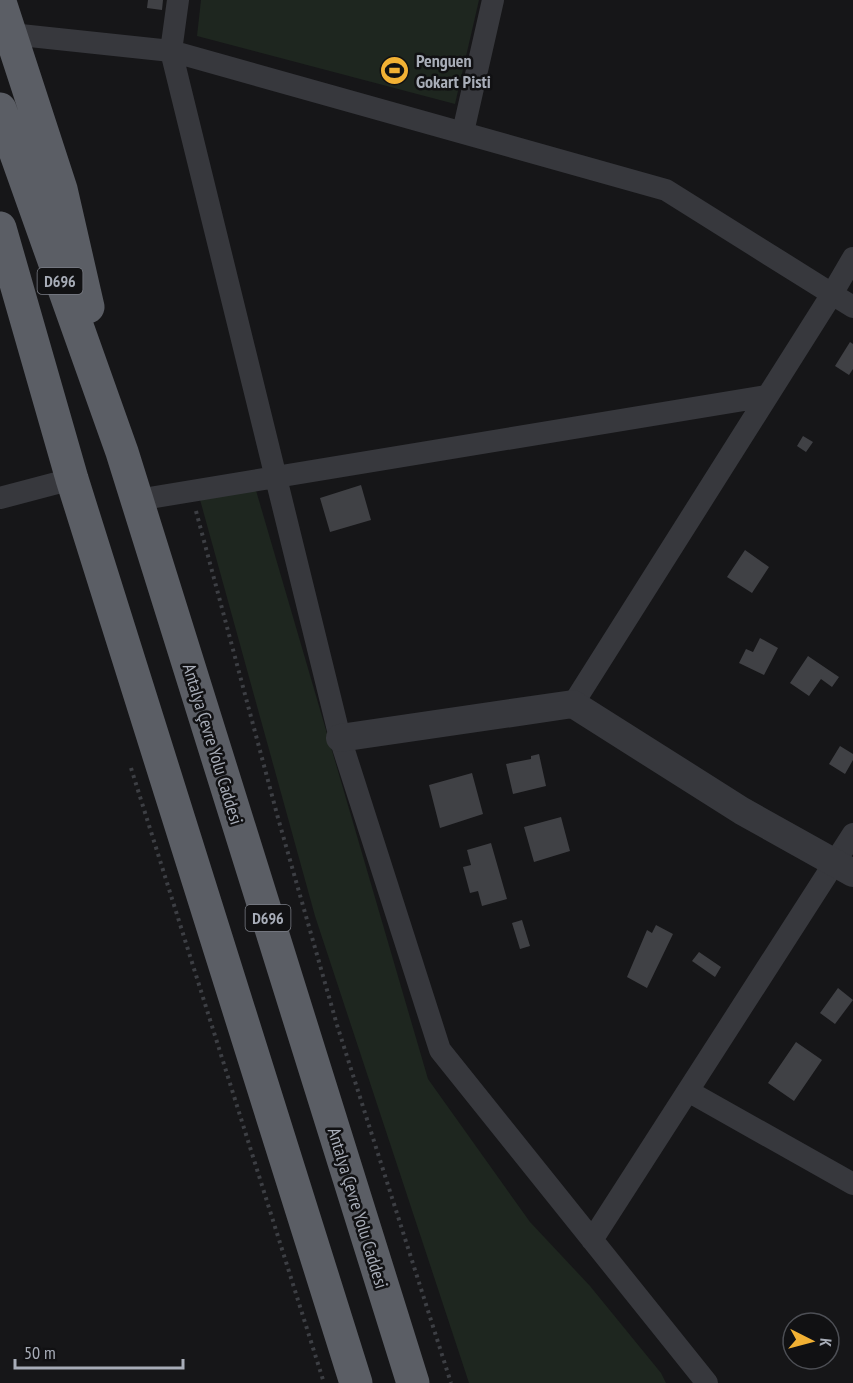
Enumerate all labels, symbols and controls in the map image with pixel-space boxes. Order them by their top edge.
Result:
place label: Penguen Gokart Pisti [416,49,491,93]
sports icon: Penguen Gokart Pisti [379,54,411,86]
road number: D696 [38,268,82,294]
street label: Antalya Çevre Yolu Caddesi [178,661,248,827]
road number: D696 [246,905,290,931]
street label: Antalya Çevre Yolu Caddesi [323,1125,393,1291]
north arrow [781,1311,841,1371]
scale bar [15,1332,183,1370]
text: K [815,1337,836,1348]
text: 50 m [24,1341,56,1364]

